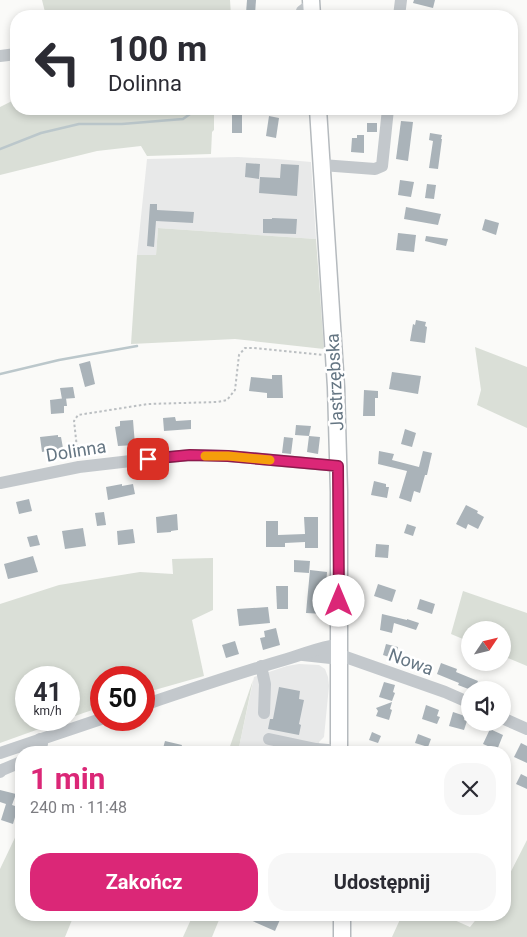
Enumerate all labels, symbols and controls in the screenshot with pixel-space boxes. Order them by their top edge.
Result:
text: 100 m [108,29,207,70]
icon: left [25,30,90,95]
text: Dolinna [108,71,182,96]
street label: Jastrzębska [321,333,348,431]
street label: Dolinna [44,435,107,466]
pin [127,438,169,480]
icon: arrive [134,445,162,473]
position arrow [312,574,364,626]
north arrow [461,621,511,671]
map controls [461,621,511,731]
street label: Nowa [386,644,437,679]
speed limit sign: 50 [90,666,155,731]
text: 41 [33,678,62,707]
button: sound [461,681,511,731]
text: km/h [33,704,62,718]
text: 1 min [30,761,105,796]
button: close [444,763,496,815]
text: 240 m · 11:48 [30,798,127,817]
button: Zakończ [30,853,258,911]
button: Udostępnij [268,853,496,911]

